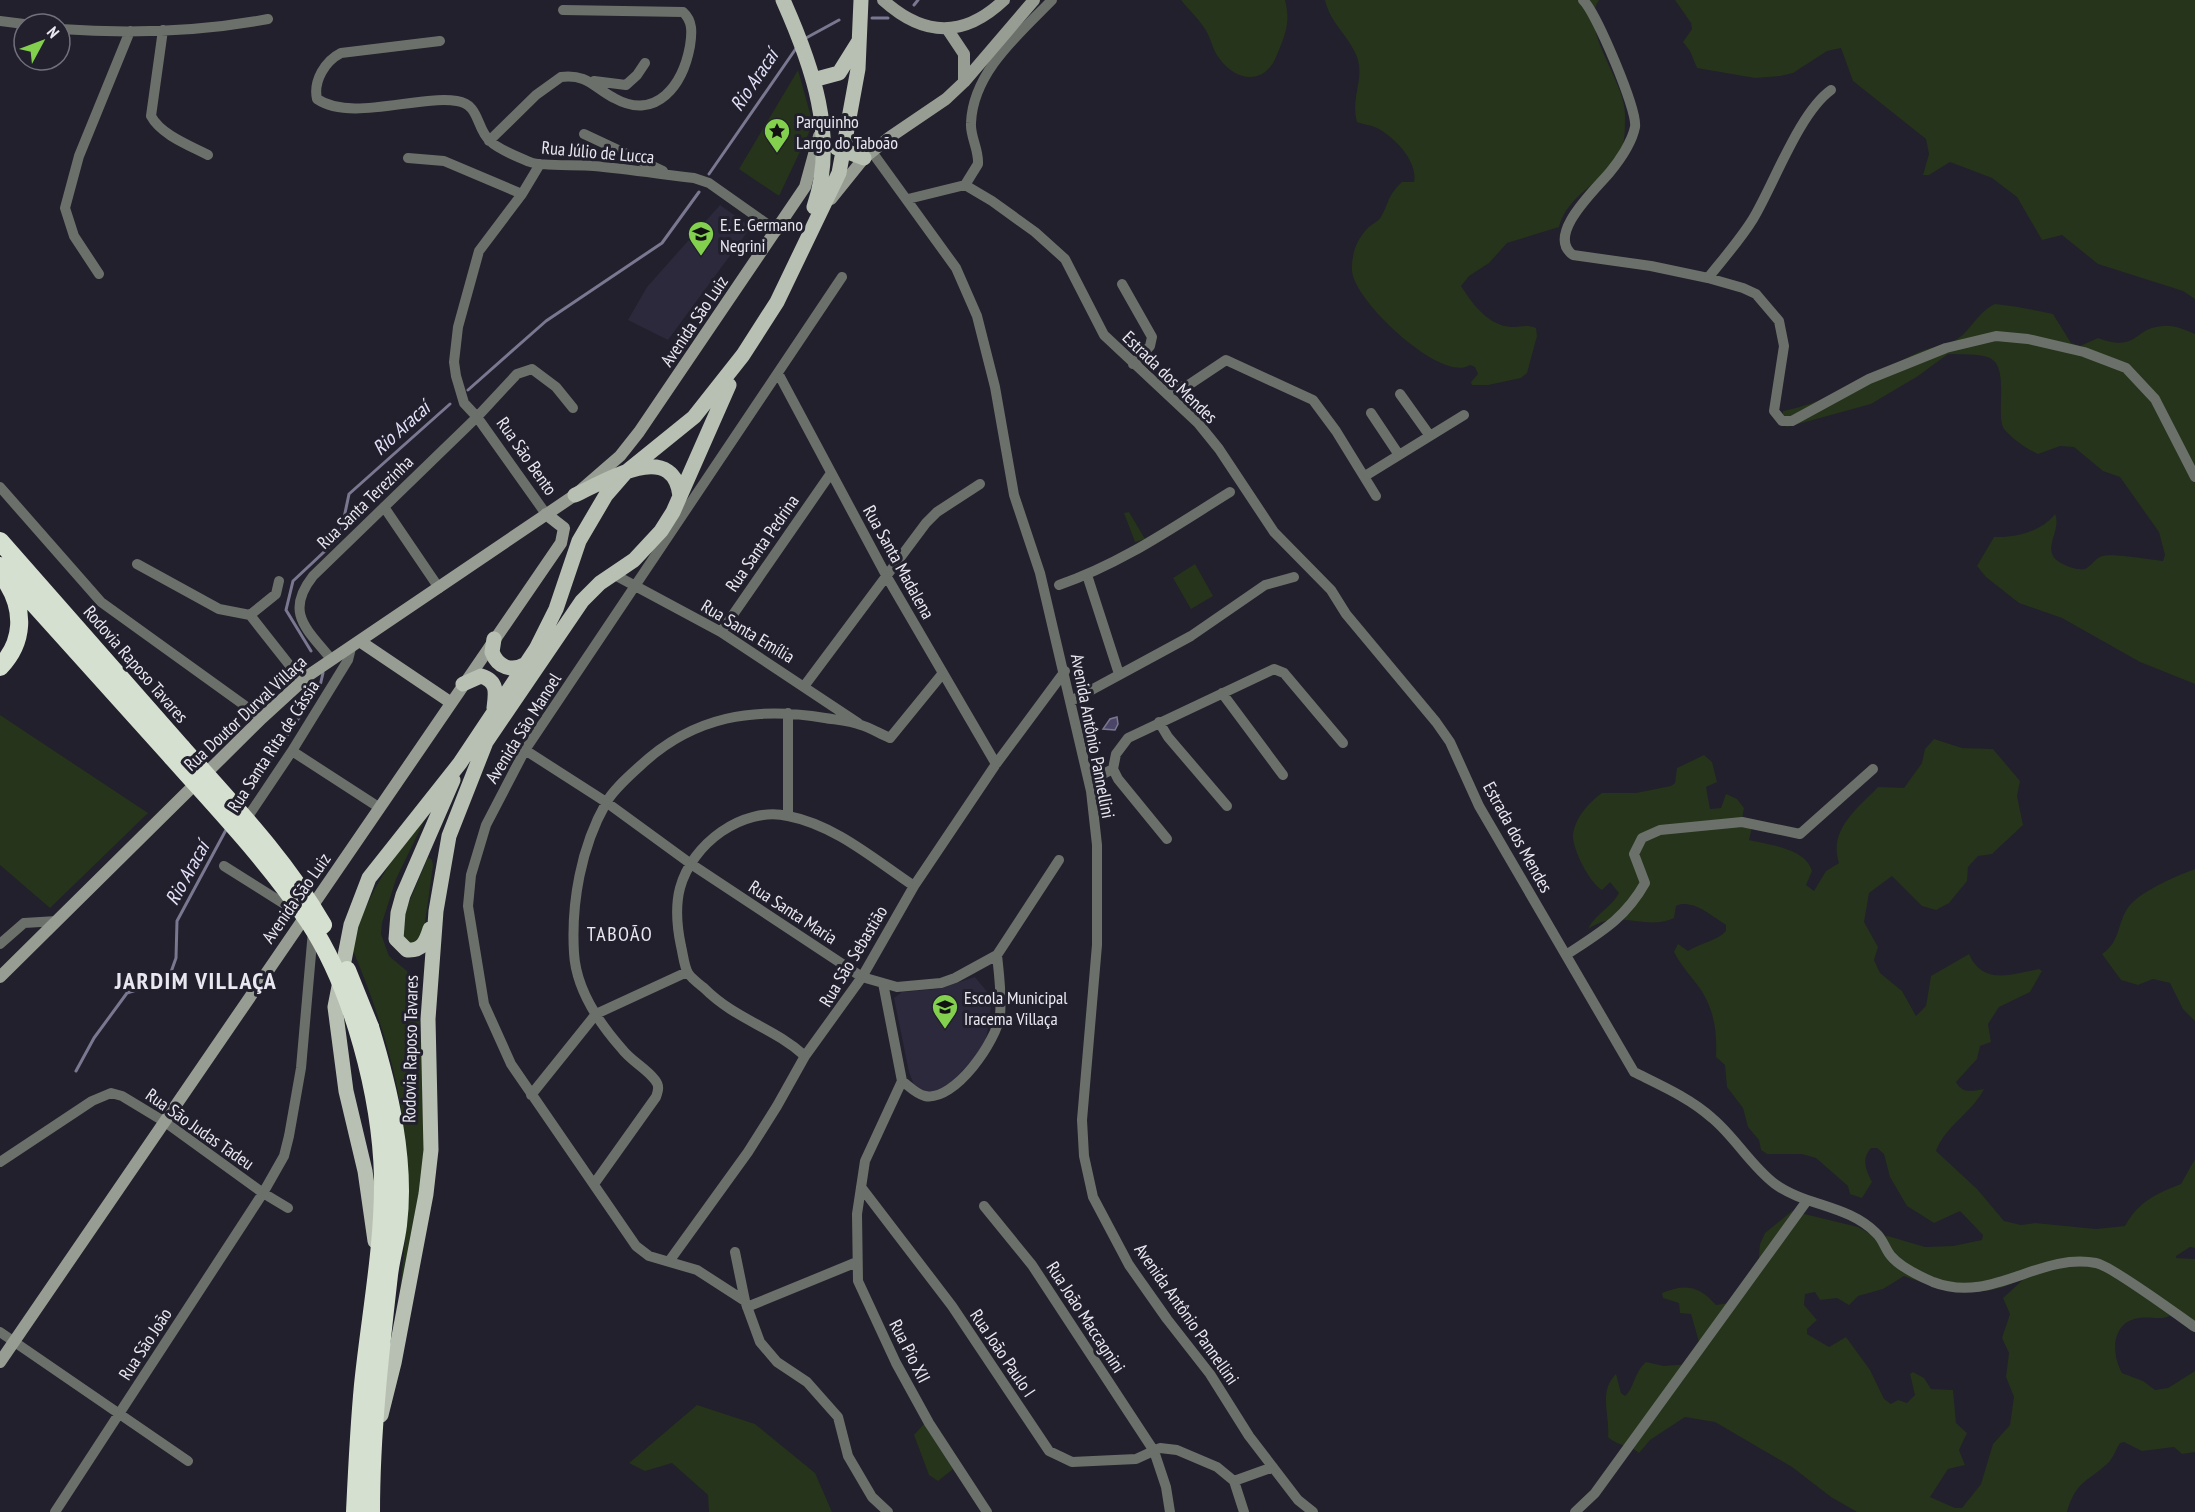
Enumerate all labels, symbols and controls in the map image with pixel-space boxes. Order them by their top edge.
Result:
north arrow [12,12,72,72]
text: N [43,22,64,42]
water label: Rio Aracaí [724,41,786,116]
place label: Parquinho Largo do Taboão [796,110,898,154]
place icon: Parquinho Largo do Taboão [762,116,792,154]
street label: Rua Júlio de Lucca [541,136,655,168]
place label: E. E. Germano Negrini [720,213,803,257]
school or university icon: E. E. Germano Negrini [686,219,716,257]
street label: Avenida São Luiz [655,271,733,371]
street label: Estrada dos Mendes [1118,326,1222,428]
water label: Rio Aracaí [367,393,438,461]
street label: Rua São Bento [492,412,562,500]
street label: Rua Santa Terezinha [312,450,418,554]
street label: Rua Santa Pedrina [720,490,804,596]
street label: Rua Santa Madalena [858,501,940,623]
street label: Rua Santa Emília [697,594,799,668]
street label: Rodovia Raposo Tavares [79,601,193,727]
street label: Rua Doutor Durval Villaça [179,650,311,776]
street label: Avenida Antônio Pannellini [1066,652,1120,820]
street label: Avenida São Manoel [480,668,566,787]
street label: Rua Santa Rita de Cássia [222,676,324,816]
street label: Estrada dos Mendes [1478,778,1558,896]
water label: Rio Aracaí [159,833,217,909]
street label: Avenida São Luiz [256,848,336,948]
street label: Rua Santa Maria [744,875,842,949]
street label: Rua São Sebastião [814,901,892,1011]
district label: TABOÃO [587,921,653,947]
district label: JARDIM VILLAÇA [114,965,277,996]
street label: Rodovia Raposo Tavares [397,975,423,1123]
place label: Escola Municipal Iracema Villaça [964,986,1068,1030]
school or university icon: Escola Municipal Iracema Villaça [930,992,960,1030]
street label: Rua São Judas Tadeu [141,1083,259,1175]
street label: Avenida Antônio Pannellini [1130,1239,1244,1389]
street label: Rua João Maccagnini [1041,1257,1131,1377]
street label: Rua São João [113,1304,177,1384]
street label: Rua João Paulo I [965,1305,1041,1401]
street label: Rua Pio XII [884,1315,936,1387]

